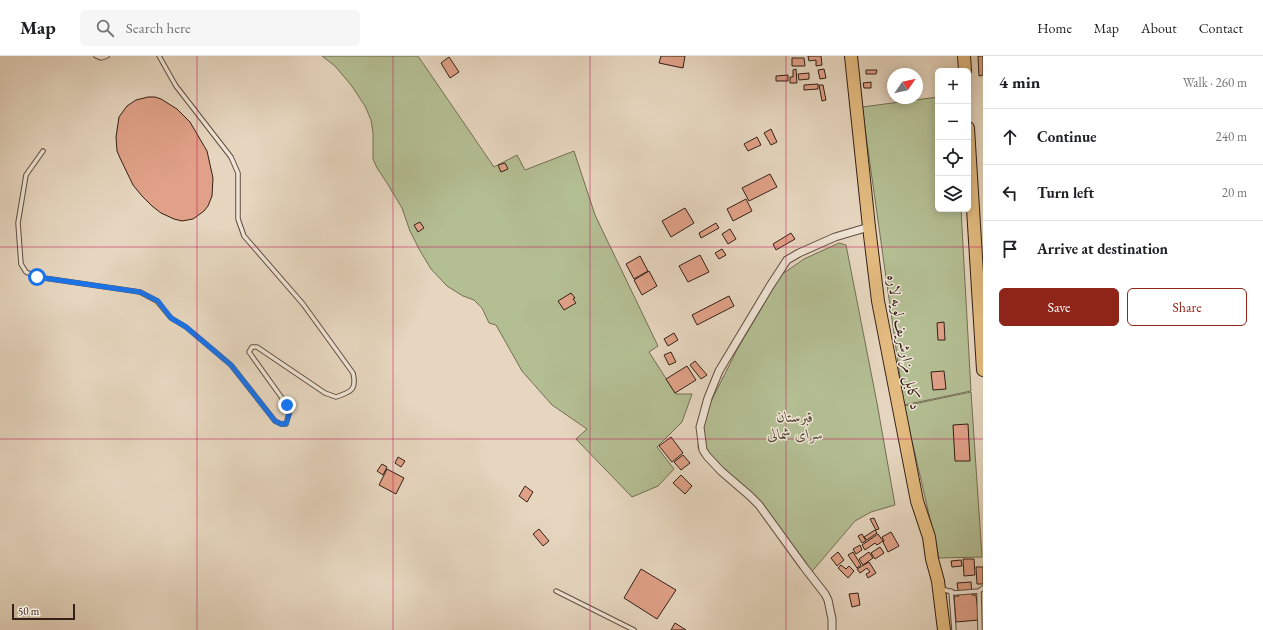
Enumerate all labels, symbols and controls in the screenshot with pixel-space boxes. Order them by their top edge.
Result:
search box [80,10,360,46]
text: Map [20,15,56,40]
icon: search [94,17,116,39]
text: Search here [126,18,191,37]
text: Home [1037,19,1072,37]
text: Map [1094,19,1119,37]
text: About [1141,19,1177,37]
text: Contact [1199,19,1243,37]
north arrow [887,68,923,104]
map controls [935,68,971,212]
button: + [935,68,971,104]
text: 4 min [999,71,1040,93]
text: Walk · 260 m [1183,74,1247,91]
button: − [935,104,971,140]
icon: ahead [999,126,1021,148]
text: Continue [1037,127,1097,146]
text: 240 m [1216,128,1247,145]
button: locate [935,140,971,176]
button: layers [935,176,971,212]
icon: left [999,182,1021,204]
text: Turn left [1037,183,1094,202]
text: 20 m [1222,184,1247,201]
icon: arrive [999,238,1021,260]
text: Arrive at destination [1037,239,1168,258]
route start [28,268,46,286]
street label: د کابل مزارشریف لویه لاره [881,273,926,411]
button: Save [999,288,1119,326]
button: Share [1127,288,1247,326]
route end [278,396,296,414]
park label: قبرستان سرای شمالی [767,407,823,444]
scale bar [12,602,75,621]
text: 50 m [18,604,39,618]

